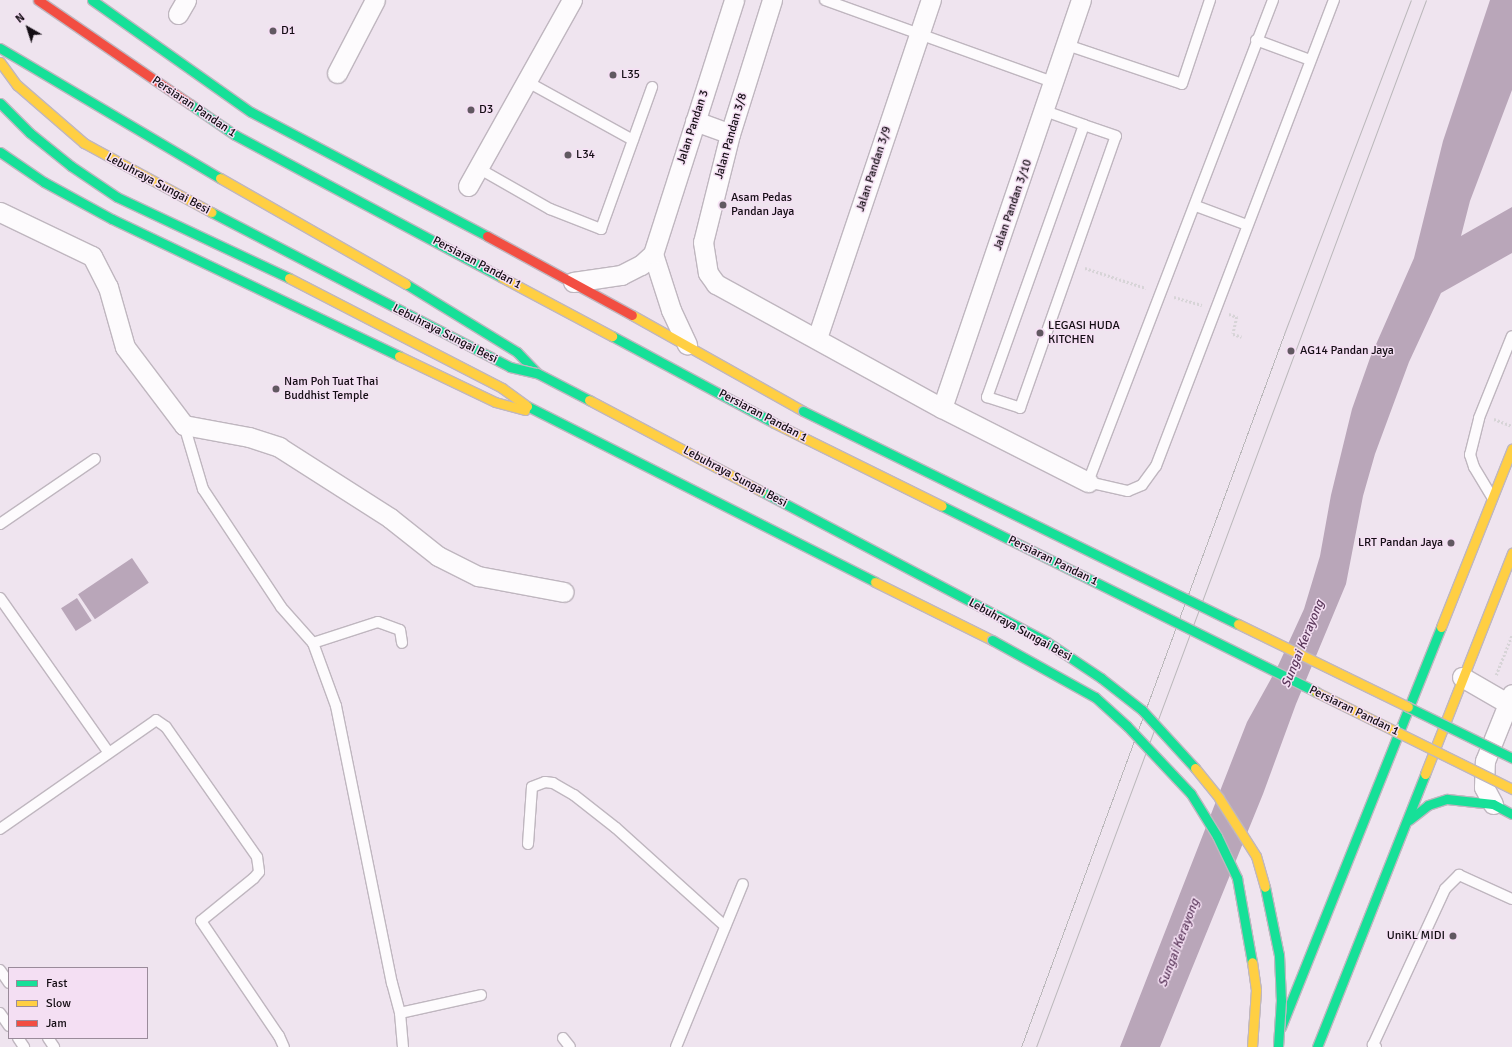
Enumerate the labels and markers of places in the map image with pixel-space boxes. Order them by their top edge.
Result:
place label: D1 [281,24,295,38]
marker: D1 [268,26,278,36]
place label: L35 [621,68,640,82]
marker: L35 [608,70,618,80]
place label: D3 [479,103,493,117]
marker: D3 [466,105,476,115]
place label: L34 [576,148,595,162]
marker: L34 [563,150,573,160]
place label: Asam Pedas Pandan Jaya [731,191,794,219]
marker: Asam Pedas Pandan Jaya [718,200,728,210]
place label: LEGASI HUDA KITCHEN [1048,319,1120,347]
marker: LEGASI HUDA KITCHEN [1035,328,1045,338]
place label: AG14 Pandan Jaya [1300,344,1394,358]
marker: AG14 Pandan Jaya [1285,345,1297,357]
place label: Nam Poh Tuat Thai Buddhist Temple [284,375,378,403]
marker: Nam Poh Tuat Thai Buddhist Temple [271,384,281,394]
place label: LRT Pandan Jaya [1358,536,1443,550]
marker: LRT Pandan Jaya [1446,538,1456,548]
place label: UniKL MIDI [1387,929,1445,943]
marker: UniKL MIDI [1448,931,1458,941]

